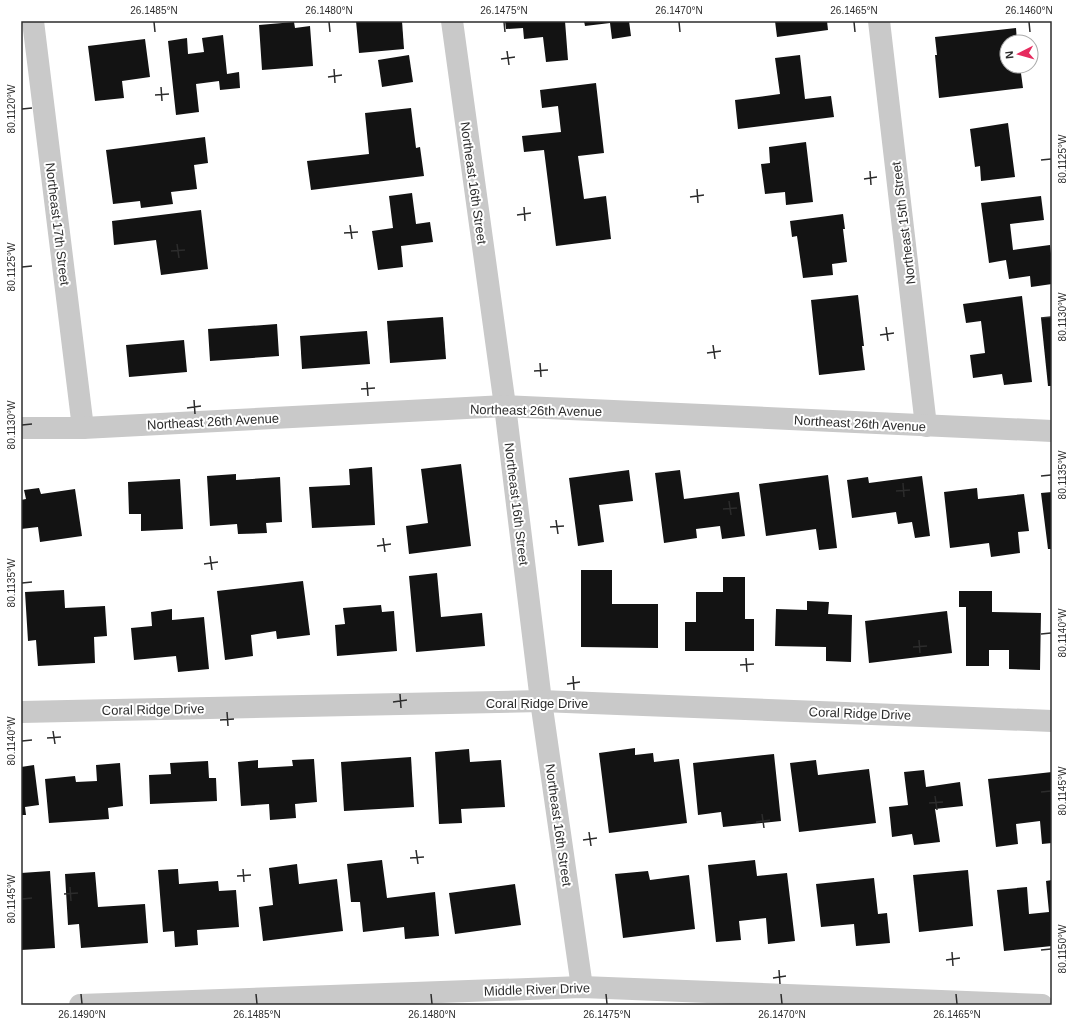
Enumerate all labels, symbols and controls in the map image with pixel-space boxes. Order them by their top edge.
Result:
text: 26.1485°N [130,5,178,16]
text: 26.1480°N [305,5,353,16]
text: 26.1475°N [480,5,528,16]
text: 26.1470°N [655,5,703,16]
text: 26.1465°N [830,5,878,16]
text: 26.1460°N [1005,5,1053,16]
north arrow [999,34,1039,74]
text: N [1003,50,1015,60]
text: 80.1120°W [6,84,17,133]
street label: Northeast 16th Street [457,121,490,246]
text: 80.1125°W [1057,134,1068,183]
street label: Northeast 15th Street [888,160,918,285]
street label: Northeast 17th Street [43,162,73,287]
text: 80.1125°W [6,242,17,291]
text: 80.1130°W [1057,292,1068,341]
text: 80.1130°W [6,400,17,449]
street label: Northeast 26th Avenue [470,402,602,419]
street label: Northeast 26th Avenue [147,411,279,432]
street label: Northeast 26th Avenue [794,413,926,434]
street label: Northeast 16th Street [502,442,532,567]
text: 80.1135°W [1057,450,1068,499]
text: 80.1135°W [6,558,17,607]
text: 80.1140°W [1057,608,1068,657]
street label: Coral Ridge Drive [486,696,588,711]
street label: Coral Ridge Drive [102,701,204,718]
street label: Coral Ridge Drive [808,704,912,723]
text: 80.1140°W [6,716,17,765]
street label: Northeast 16th Street [542,763,575,888]
text: 80.1145°W [1057,766,1068,815]
text: 80.1145°W [6,874,17,923]
text: 80.1150°W [1057,924,1068,973]
street label: Middle River Drive [484,980,590,999]
text: 26.1490°N [58,1009,106,1020]
text: 26.1485°N [233,1009,281,1020]
text: 26.1480°N [408,1009,456,1020]
text: 26.1475°N [583,1009,631,1020]
text: 26.1470°N [758,1009,806,1020]
text: 26.1465°N [933,1009,981,1020]

